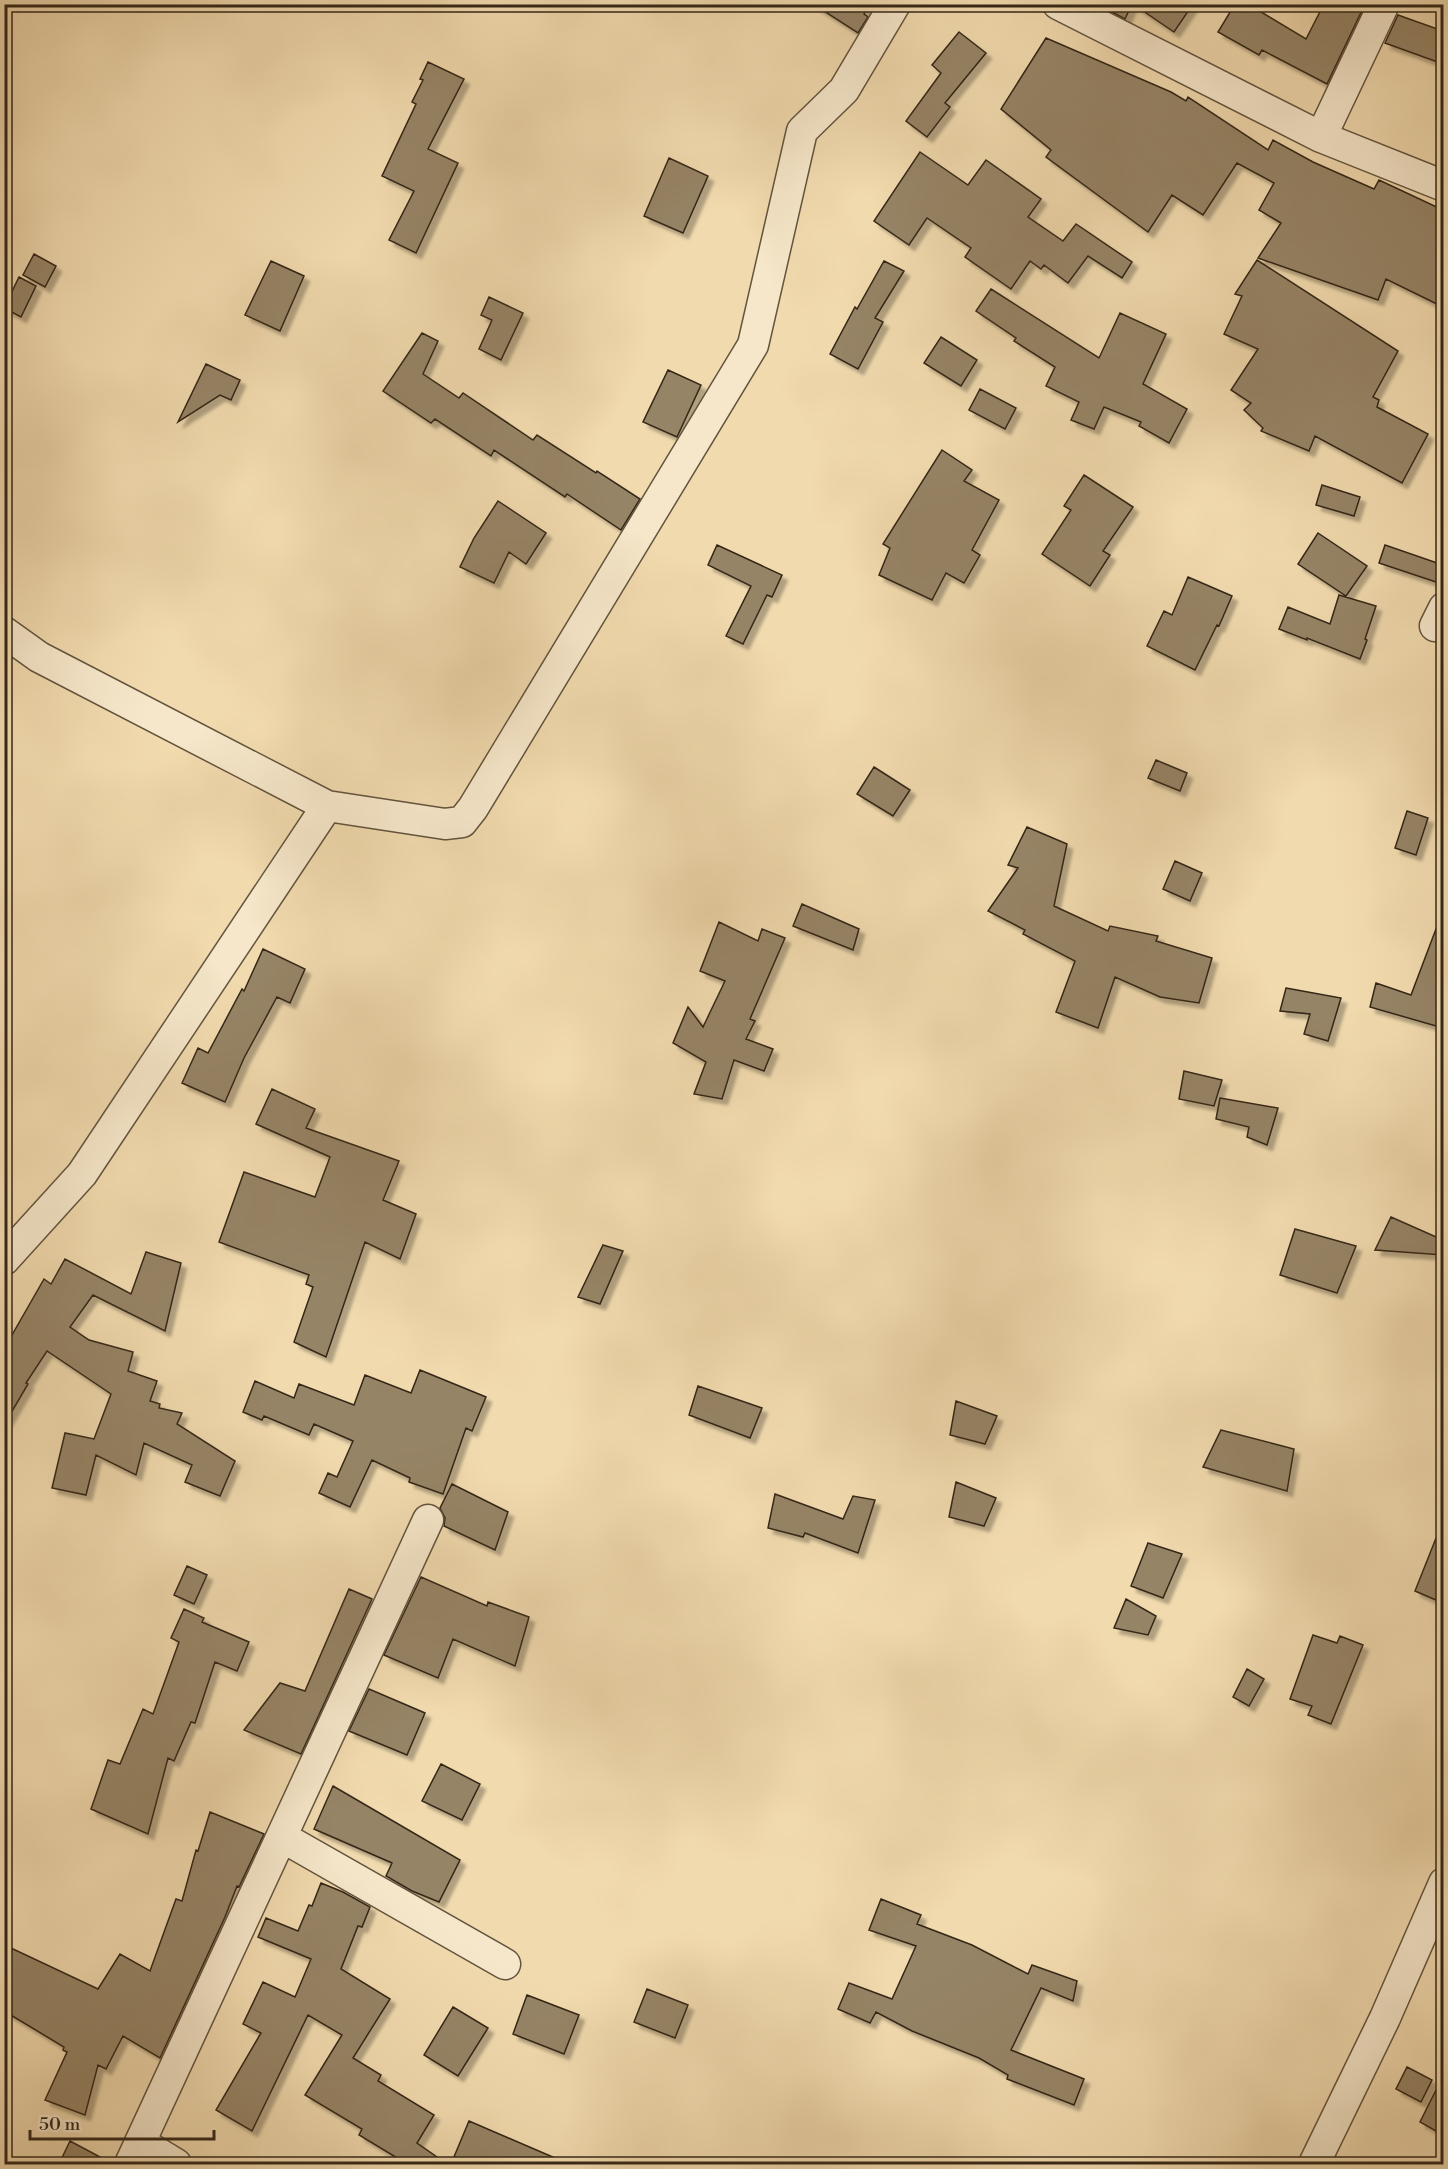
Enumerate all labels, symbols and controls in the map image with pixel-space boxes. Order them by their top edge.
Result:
scale bar [30,2103,214,2141]
text: 50 m [39,2113,81,2136]

